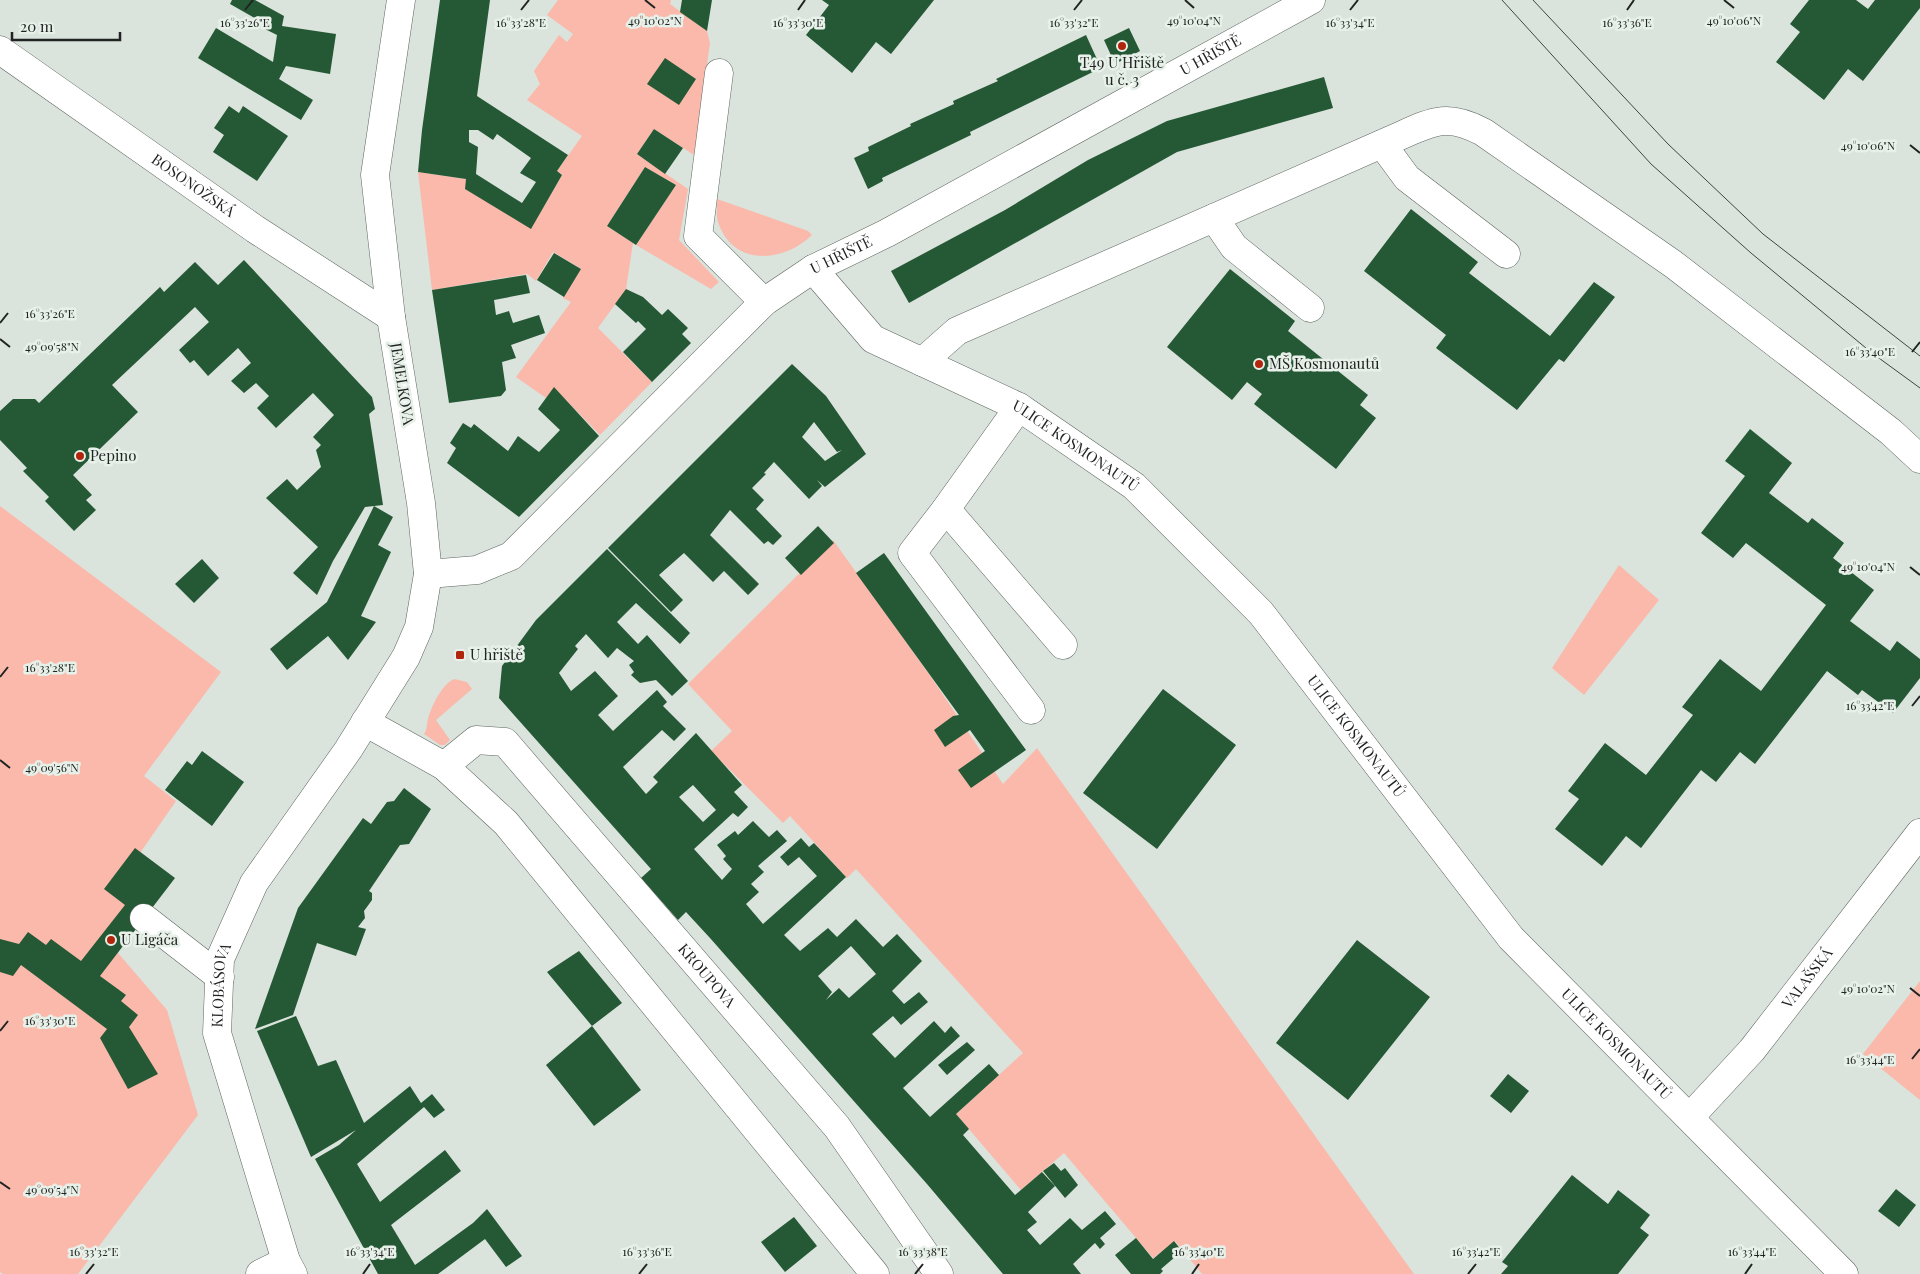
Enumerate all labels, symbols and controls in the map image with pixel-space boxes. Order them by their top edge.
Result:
scale bar [12,10,120,42]
text: 49°10'02"N [628,12,683,28]
text: 49°10'04"N [1167,12,1222,28]
text: 49°10'06"N [1707,12,1762,28]
text: 16°33'26"E [220,14,270,30]
text: 16°33'28"E [496,14,546,30]
text: 16°33'30"E [773,14,823,30]
text: 16°33'32"E [1049,14,1099,30]
text: 16°33'34"E [1325,14,1375,30]
text: 16°33'36"E [1602,14,1652,30]
text: 20 m [20,16,54,36]
street label: U HŘIŠTĚ [1176,29,1244,79]
marker: T49 U Hřiště u č. 3 [1116,40,1128,52]
place label: T49 U Hřiště u č. 3 [1080,52,1164,89]
text: 49°10'06"N [1841,137,1896,153]
street label: BOSONOŽSKÁ [148,149,240,221]
street label: U HŘIŠTĚ [806,231,875,278]
text: 16°33'26"E [25,305,75,321]
text: 49°09'58"N [25,338,79,354]
street label: JEMELKOVA [386,340,419,427]
text: 16°33'40"E [1845,343,1895,359]
place label: MŠ Kosmonautů [1269,353,1380,373]
marker: MŠ Kosmonautů [1253,358,1265,370]
street label: ULICE KOSMONAUTŮ [1010,395,1143,496]
place label: Pepino [90,445,137,465]
marker: Pepino [74,450,86,462]
text: 49°10'04"N [1841,558,1896,574]
place label: U hřiště [470,644,523,664]
marker: U hřiště [454,649,466,661]
text: 16°33'28"E [25,659,75,675]
street label: ULICE KOSMONAUTŮ [1303,670,1410,801]
text: 16°33'42"E [1846,697,1894,713]
text: 49°09'56"N [25,759,79,775]
place label: U Ligáča [121,929,179,949]
marker: U Ligáča [105,934,117,946]
street label: KLOBÁSOVA [206,939,235,1028]
street label: KROUPOVA [674,939,741,1012]
street label: VALAŠSKÁ [1776,943,1837,1013]
text: 49°10'02"N [1841,980,1896,996]
street label: ULICE KOSMONAUTŮ [1557,983,1677,1104]
text: 16°33'30"E [25,1012,75,1028]
text: 16°33'44"E [1846,1051,1894,1067]
text: 49°09'54"N [25,1181,79,1197]
text: 16°33'32"E [69,1243,119,1259]
text: 16°33'34"E [345,1243,395,1259]
text: 16°33'36"E [622,1243,672,1259]
text: 16°33'38"E [898,1243,948,1259]
text: 16°33'40"E [1174,1243,1224,1259]
text: 16°33'42"E [1452,1243,1500,1259]
text: 16°33'44"E [1728,1243,1776,1259]

